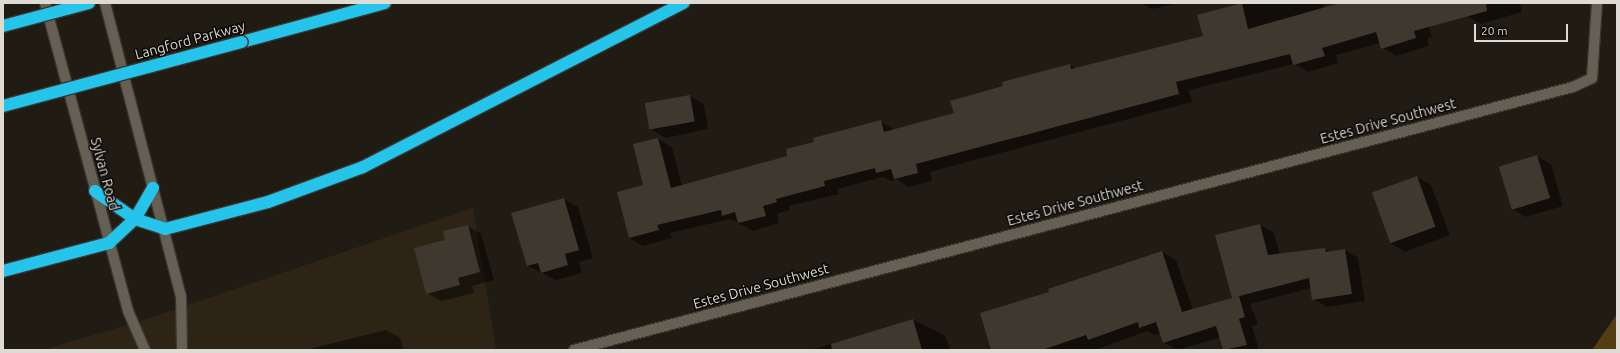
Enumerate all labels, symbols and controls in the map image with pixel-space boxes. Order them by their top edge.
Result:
scale bar [1476,16,1570,42]
street label: Langford Parkway [133,17,247,63]
text: 20 m [1481,24,1508,37]
street label: Estes Drive Southwest [1318,95,1458,147]
street label: Sylvan Road [87,136,123,212]
street label: Estes Drive Southwest [1005,177,1145,229]
street label: Estes Drive Southwest [691,260,831,312]

